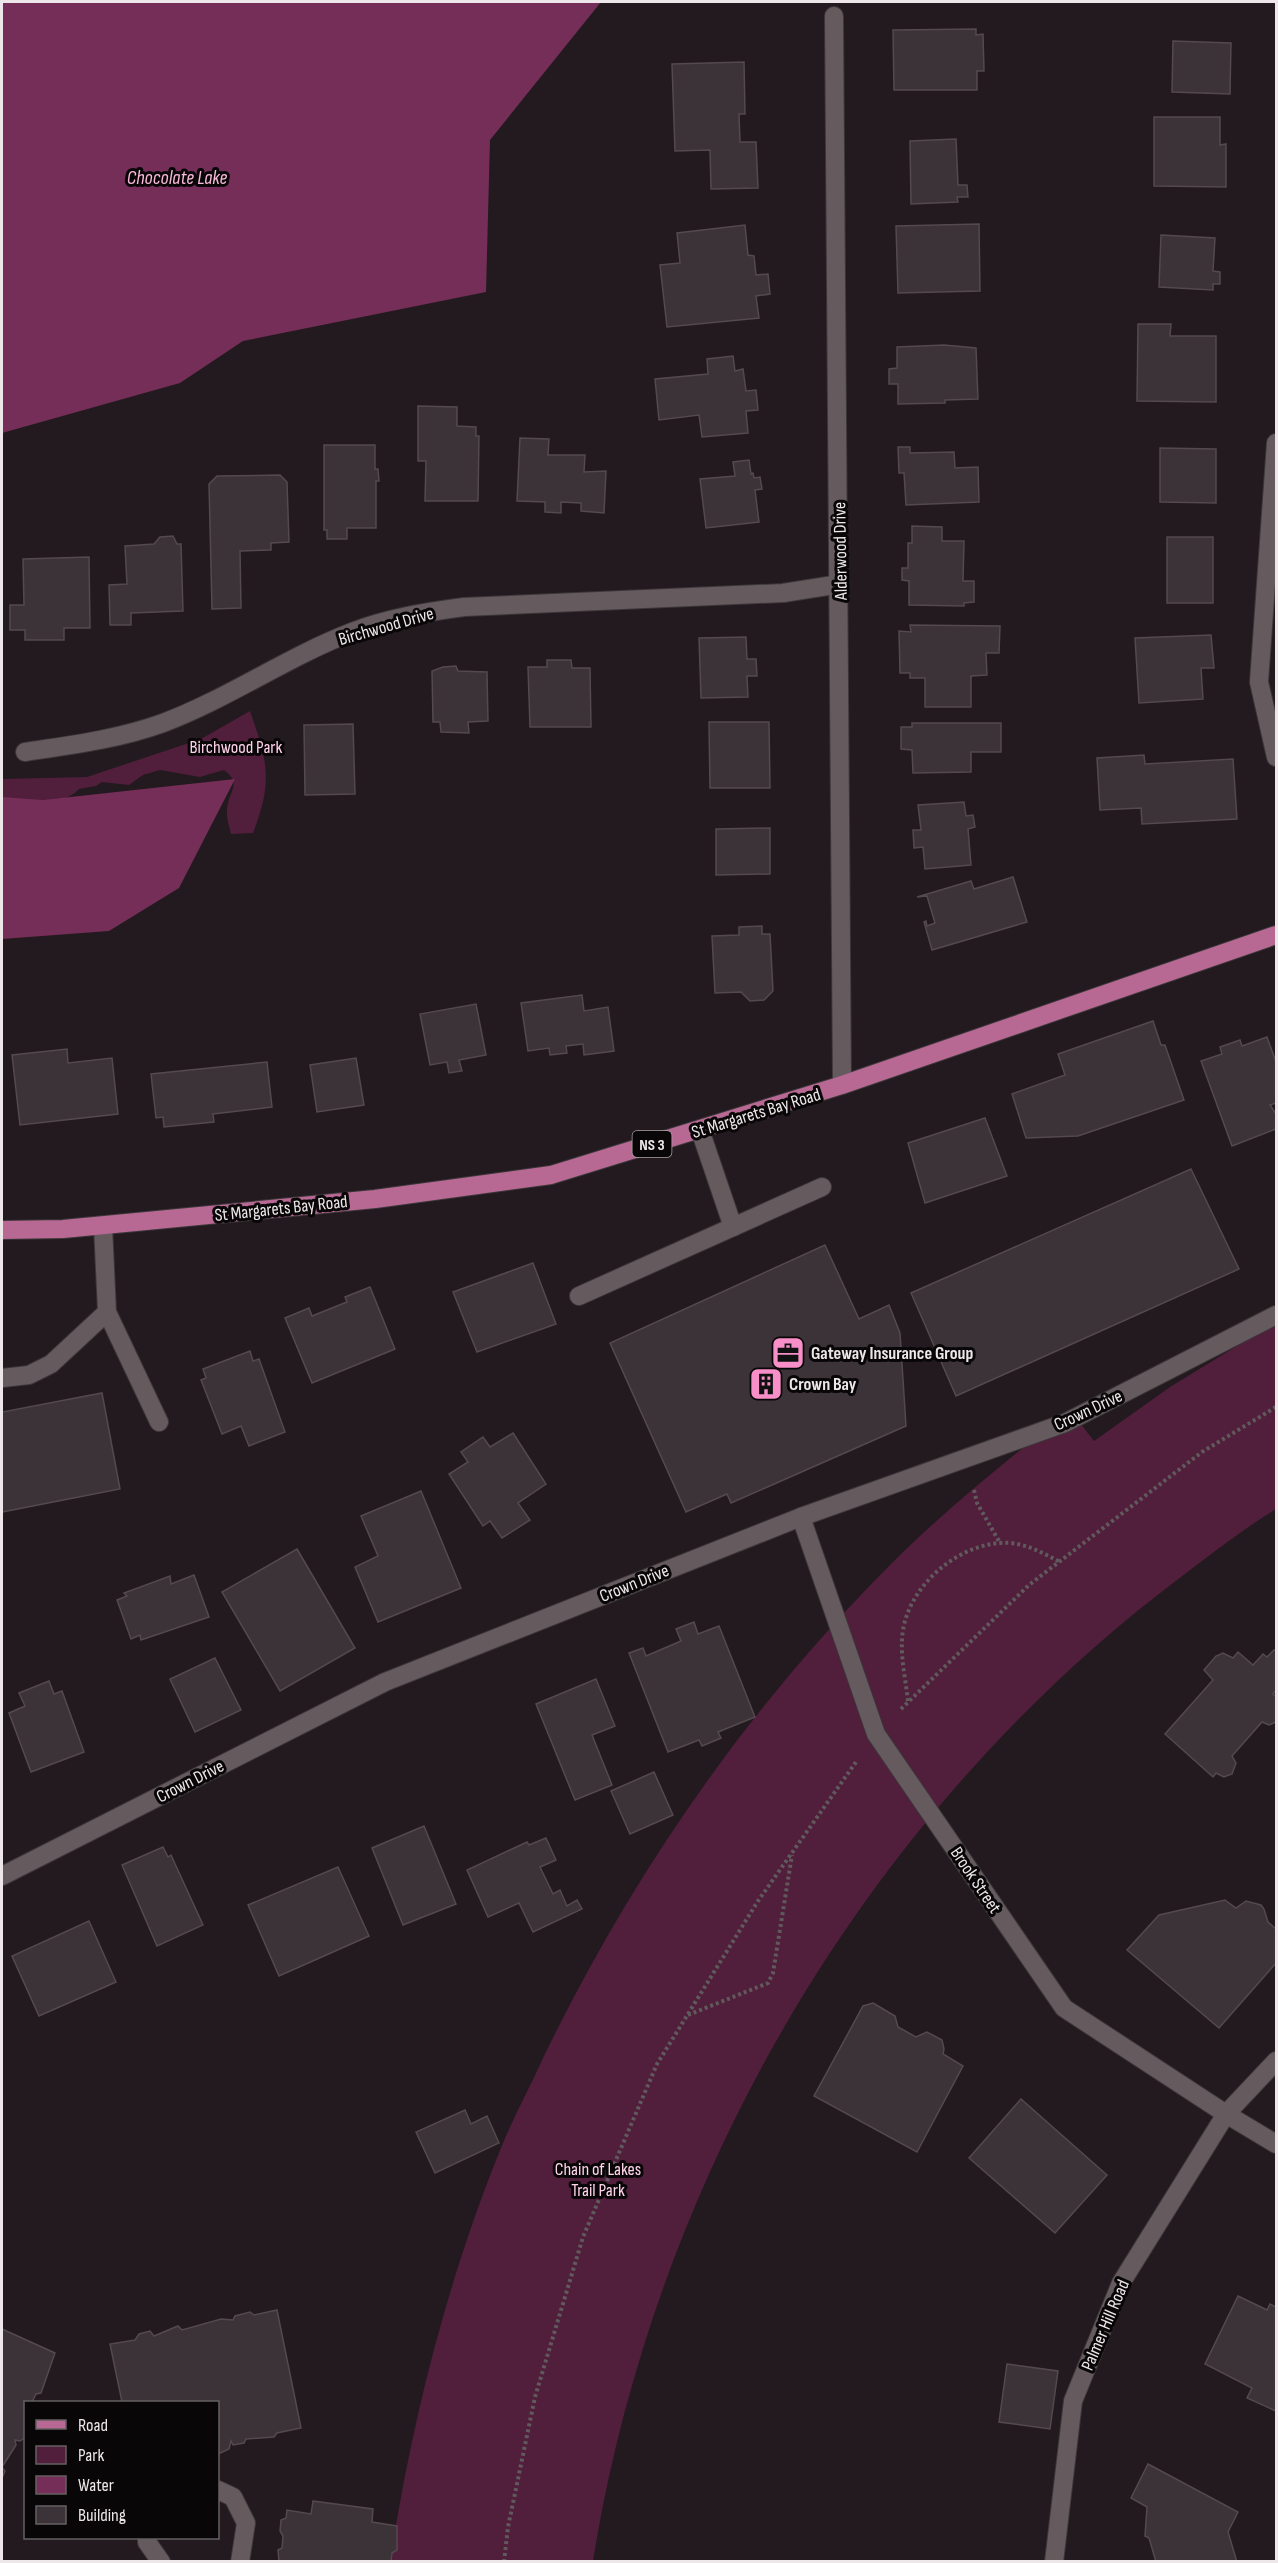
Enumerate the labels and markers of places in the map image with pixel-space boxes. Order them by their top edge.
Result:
office icon: Gateway Insurance Group [770,1335,806,1371]
place label: Gateway Insurance Group [811,1343,973,1364]
building icon: Crown Bay [748,1366,784,1402]
place label: Crown Bay [789,1374,857,1395]

